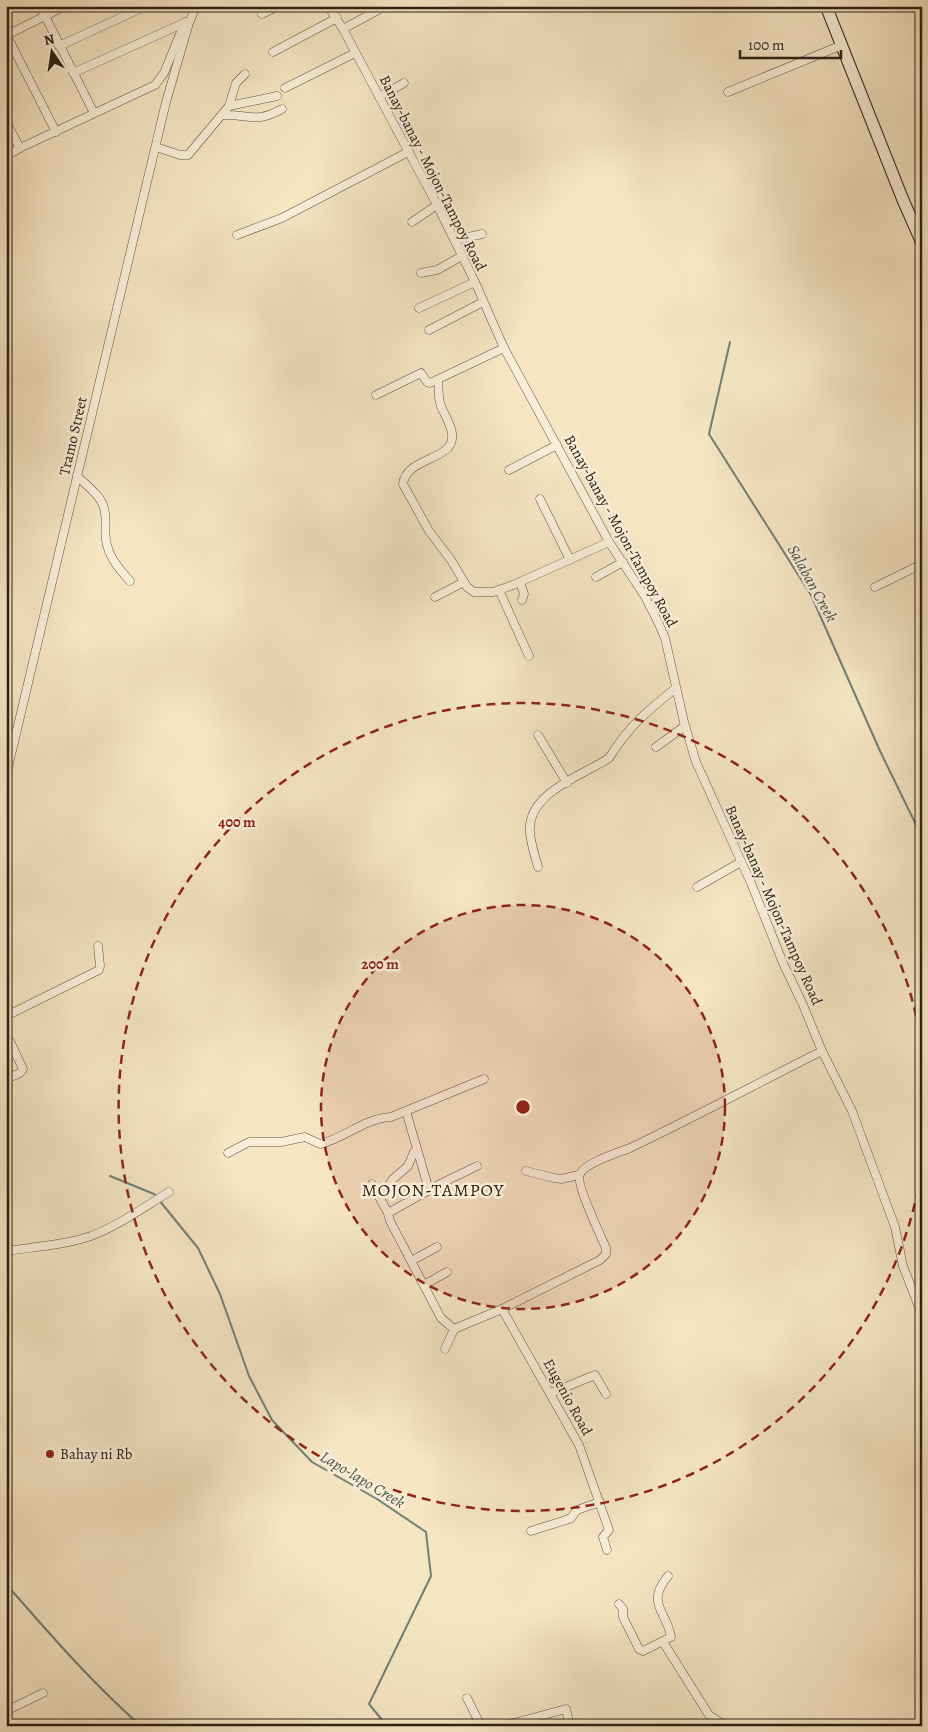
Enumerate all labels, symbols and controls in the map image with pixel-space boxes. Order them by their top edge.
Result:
north arrow [28,28,78,78]
scale bar [740,28,842,60]
text: N [42,29,56,50]
text: 100 m [748,35,785,55]
street label: Banay-banay - Mojon-Tampoy Road [375,72,492,275]
street label: Tramo Street [54,395,92,477]
street label: Banay-banay - Mojon-Tampoy Road [560,431,683,632]
water label: Salaban Creek [782,541,842,626]
street label: Banay-banay - Mojon-Tampoy Road [721,802,828,1009]
text: 400 m [218,812,256,832]
text: 200 m [361,954,399,974]
centre of rings [514,1098,532,1116]
district label: MOJON-TAMPOY [362,1178,505,1202]
street label: Eugenio Road [539,1355,598,1440]
place label: Bahay ni Rb [60,1444,133,1464]
water label: Lapo-lapo Creek [316,1446,409,1514]
marker: Bahay ni Rb [44,1448,56,1460]

